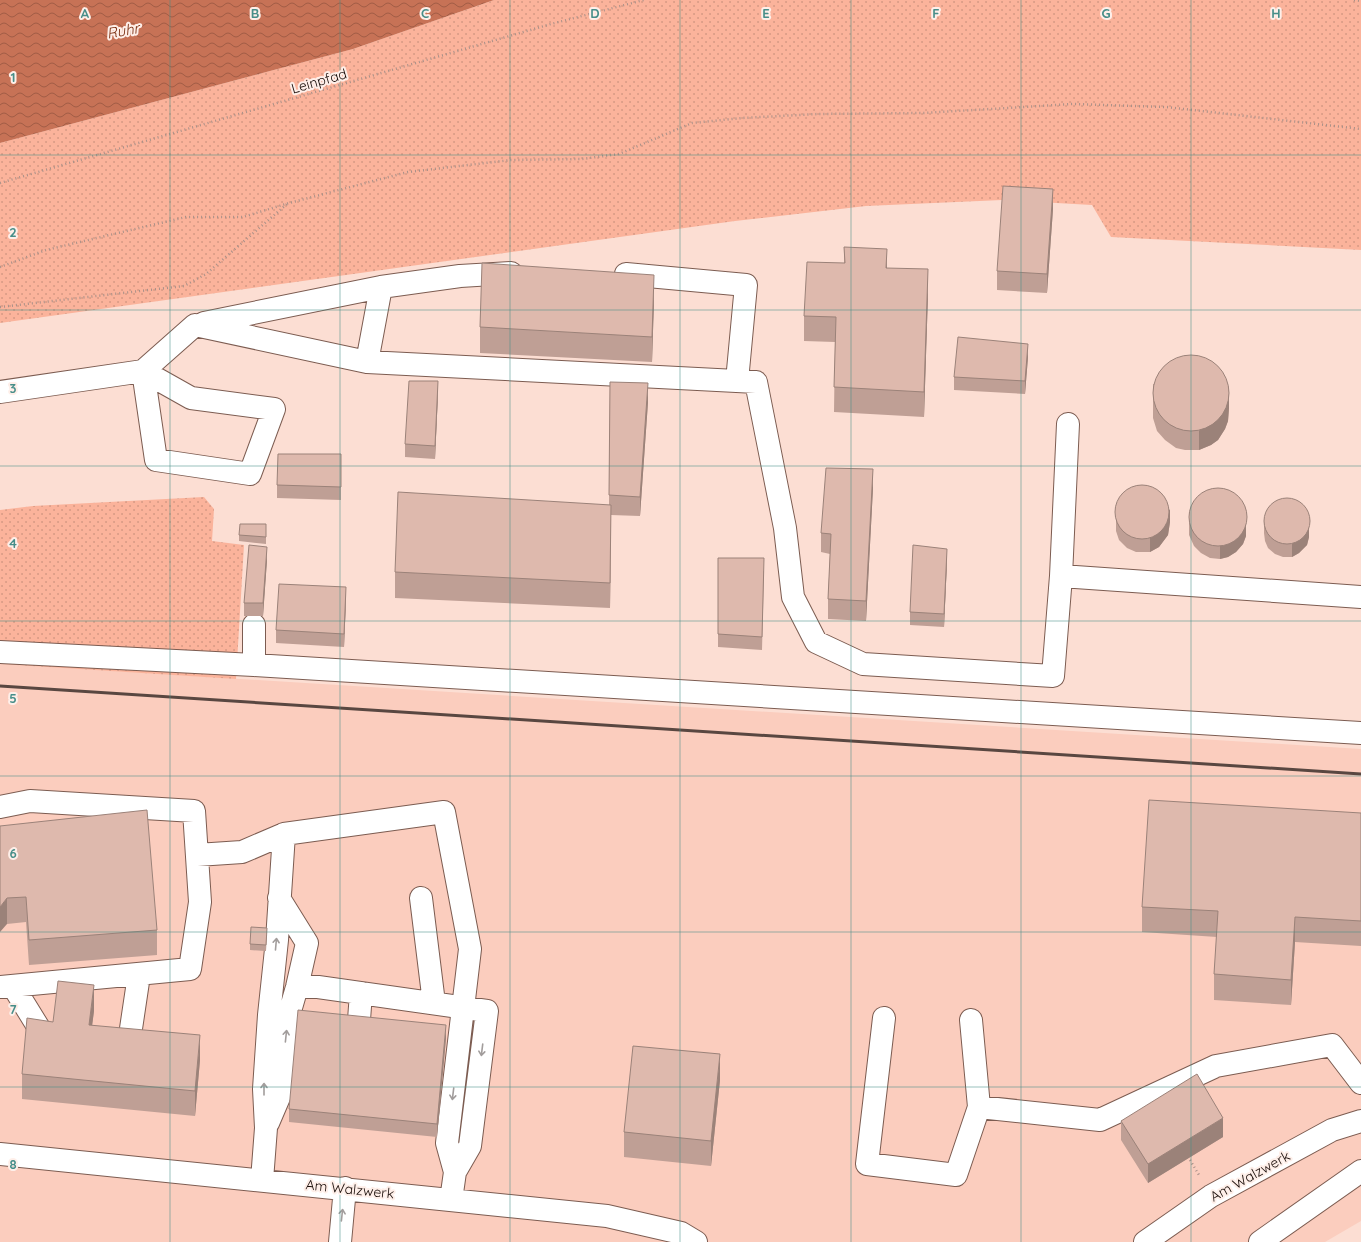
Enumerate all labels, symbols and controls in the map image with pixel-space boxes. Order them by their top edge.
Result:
text: A [81,5,90,21]
text: B [251,5,259,21]
text: C [421,5,429,21]
text: D [590,5,600,21]
text: E [762,5,770,21]
text: F [932,5,940,21]
text: G [1101,5,1111,21]
text: H [1271,5,1281,21]
water label: Ruhr [105,18,143,43]
street label: Leinpfad [289,64,349,98]
text: 1 [10,69,16,85]
text: 2 [9,224,17,240]
text: 3 [10,380,17,396]
text: 4 [9,535,17,551]
text: 5 [9,690,17,706]
text: 6 [9,845,17,861]
one-way arrow [273,937,280,950]
text: 7 [9,1001,17,1017]
one-way arrow [283,1030,290,1043]
one-way arrow [478,1043,486,1056]
one-way arrow [260,1083,268,1096]
one-way arrow [449,1087,457,1100]
street label: Am Walzwerk [1207,1147,1293,1205]
text: 8 [9,1156,17,1172]
street label: Am Walzwerk [305,1175,395,1203]
one-way arrow [338,1209,346,1222]

